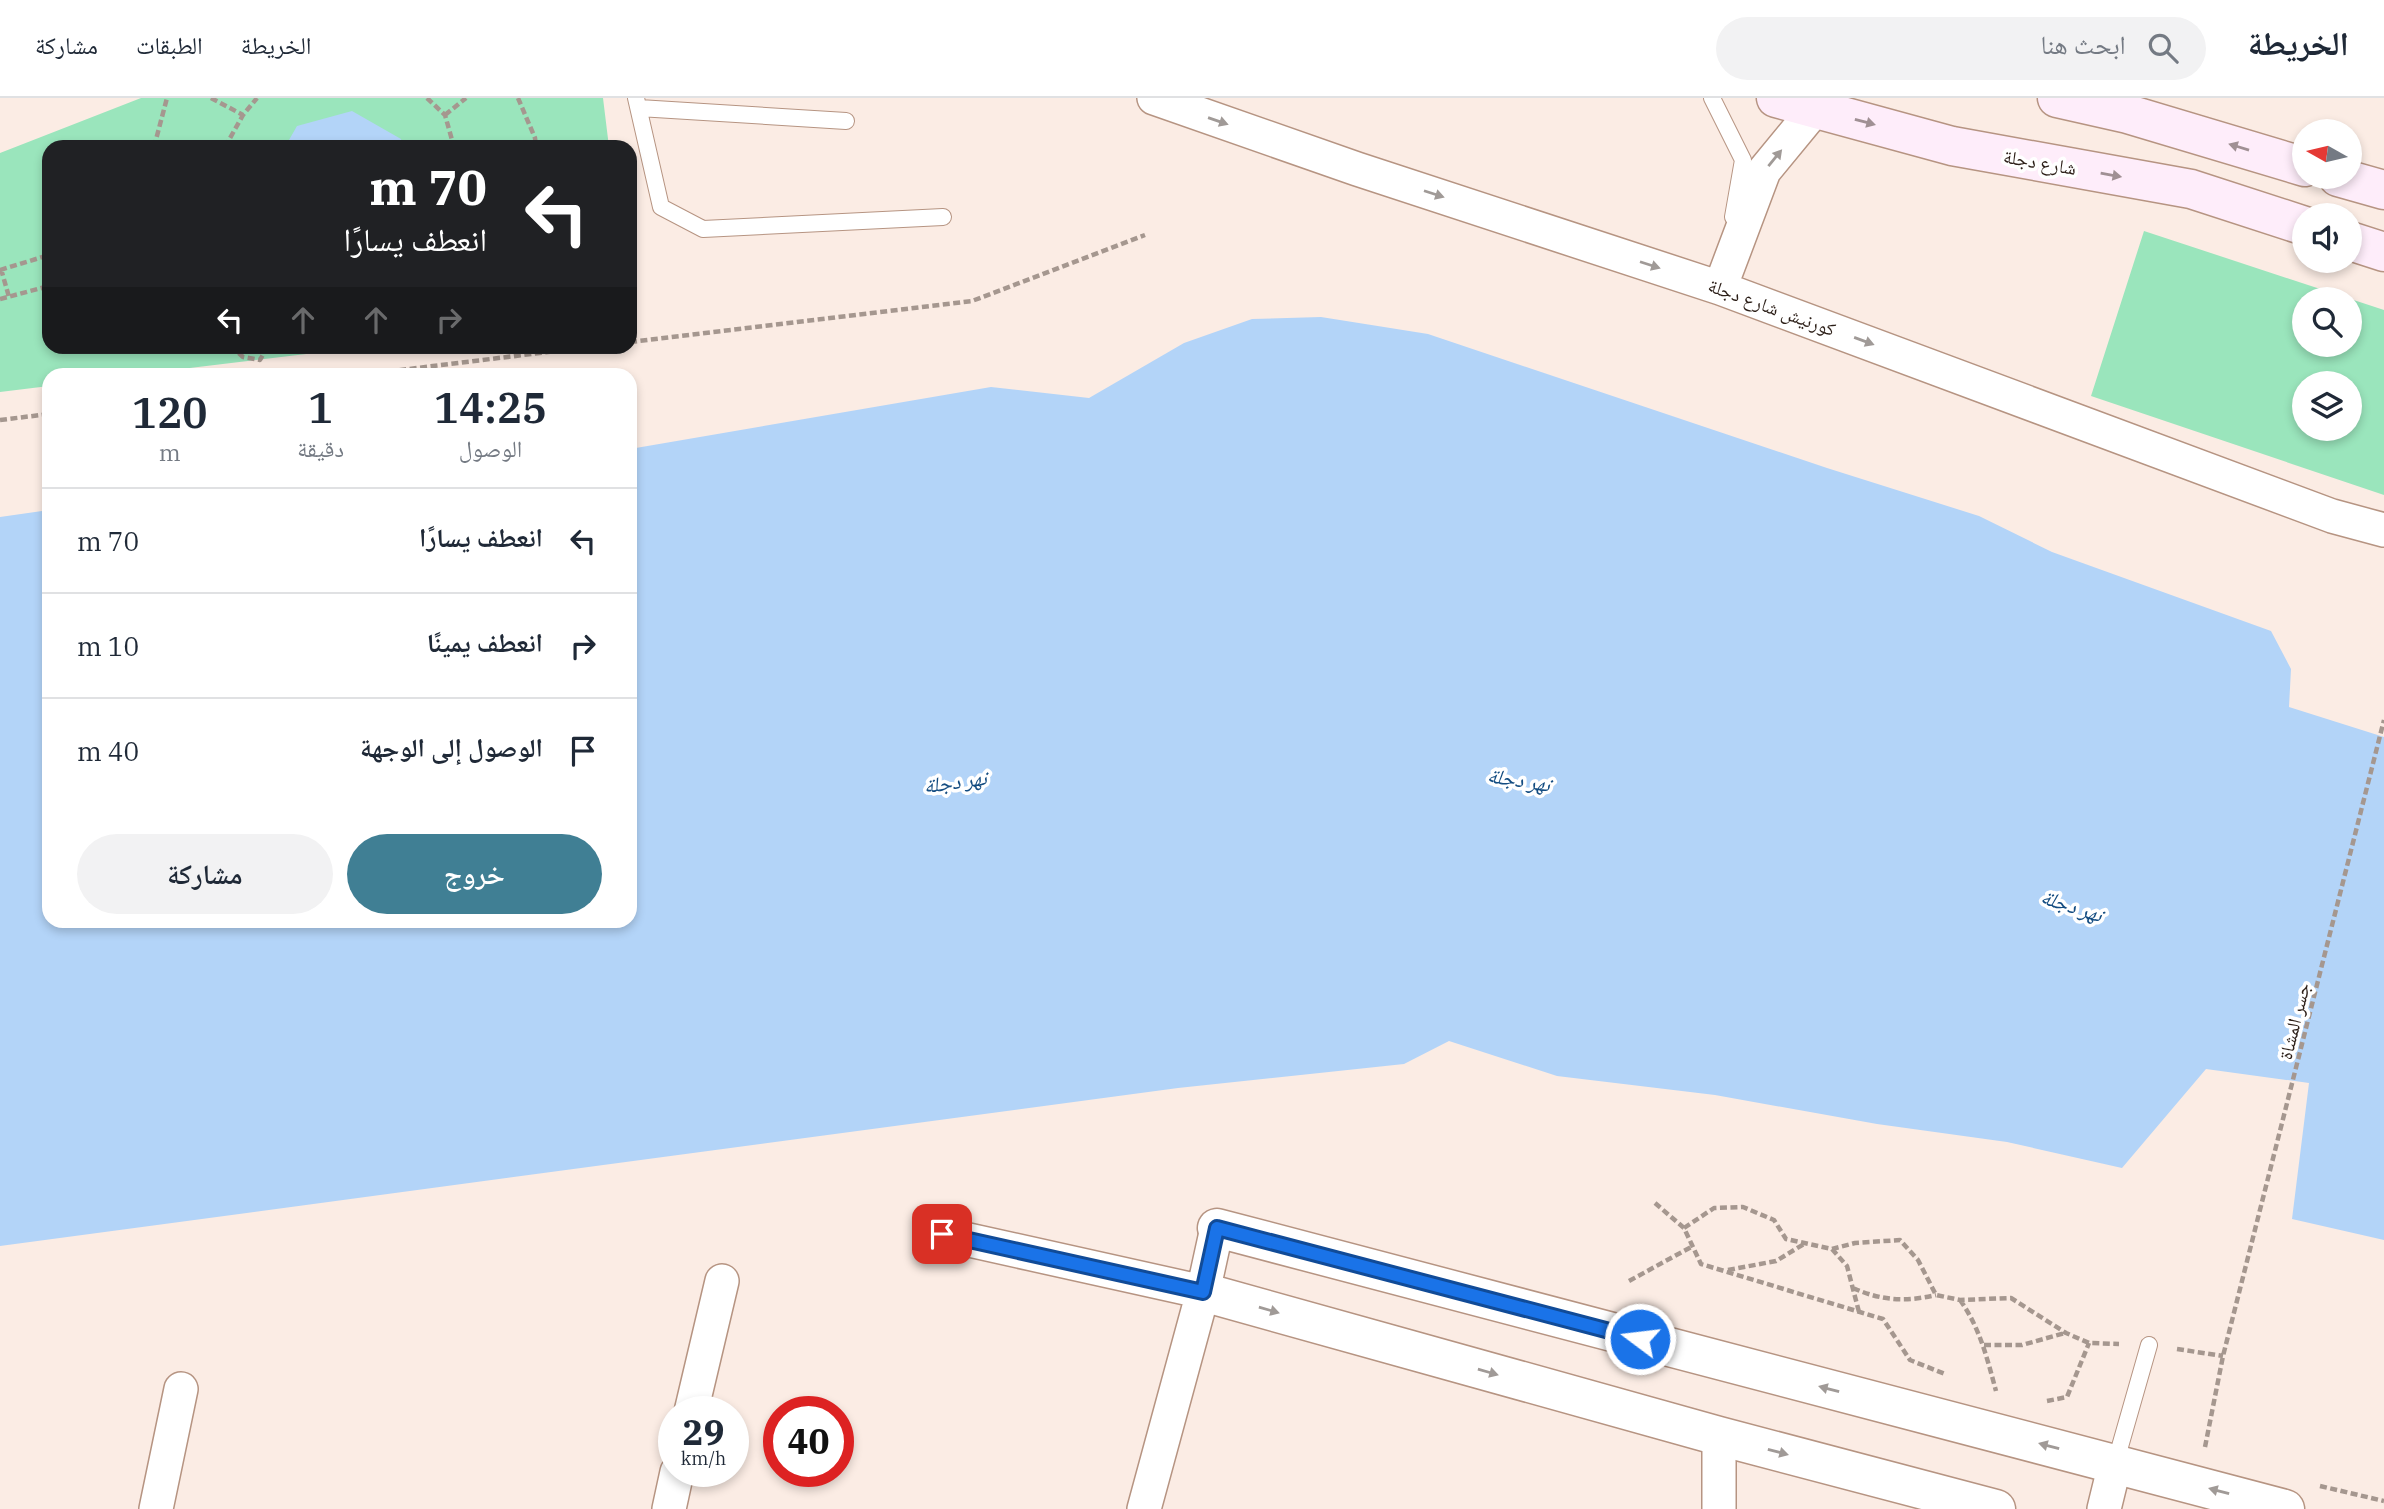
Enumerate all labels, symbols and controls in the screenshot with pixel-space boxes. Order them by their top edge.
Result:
search box [1716,17,2206,80]
text: الخريطة [2248,21,2349,64]
text: ابحث هنا [2040,27,2126,61]
text: مشاركة [35,29,98,61]
text: الطبقات [136,29,203,61]
text: الخريطة [241,29,311,61]
icon: search [2144,29,2182,67]
one-way arrow [1208,115,1229,126]
one-way arrow [1855,118,1876,128]
north arrow [2292,119,2362,189]
map controls [2292,119,2362,441]
one-way arrow [2229,142,2250,152]
street label: شارع دجلة [2002,144,2078,180]
one-way arrow [1767,149,1782,166]
text: 70 m [369,155,487,218]
icon: left [511,168,602,259]
one-way arrow [2100,170,2122,181]
one-way arrow [1423,189,1444,200]
button: sound [2292,203,2362,273]
text: انعطف يسارًا [343,218,487,260]
one-way arrow [1640,260,1661,271]
street label: كورنيش شارع دجلة [1705,273,1839,341]
button: search [2292,287,2362,357]
icon: left [211,301,249,339]
icon: ahead [284,301,322,339]
icon: ahead [357,301,395,339]
icon: right [430,301,468,339]
one-way arrow [1854,336,1875,347]
button: layers [2292,371,2362,441]
text: 1 [308,380,333,435]
text: 14:25 [434,380,547,435]
text: 120 [132,385,207,440]
text: دقيقة [297,433,344,463]
text: الوصول [459,433,522,463]
text: m [159,437,181,467]
text: انعطف يسارًا [419,520,543,554]
icon: left [564,522,602,560]
text: 70 m [77,524,139,558]
text: انعطف يمينًا [427,625,543,659]
icon: right [564,627,602,665]
text: 10 m [77,629,139,663]
text: الوصول إلى الوجهة [360,730,543,764]
icon: arrive [564,732,602,770]
text: 40 m [77,734,139,768]
water label: نهر دجلة [1485,760,1556,798]
water label: نهر دجلة [922,762,992,799]
button: مشاركة [77,834,333,914]
button: خروج [347,834,602,914]
water label: نهر دجلة [2038,882,2110,929]
street label: جسر المشاة [2273,980,2315,1062]
pin [912,1204,972,1264]
icon: arrive [923,1215,961,1253]
position arrow [1603,1302,1677,1376]
one-way arrow [1259,1306,1280,1316]
one-way arrow [1478,1367,1499,1377]
one-way arrow [1818,1383,1839,1393]
speed limit sign: 40 [763,1396,854,1487]
text: 29 [682,1409,725,1455]
one-way arrow [2038,1441,2059,1451]
text: km/h [681,1447,726,1470]
one-way arrow [1767,1447,1789,1458]
one-way arrow [2208,1486,2229,1496]

